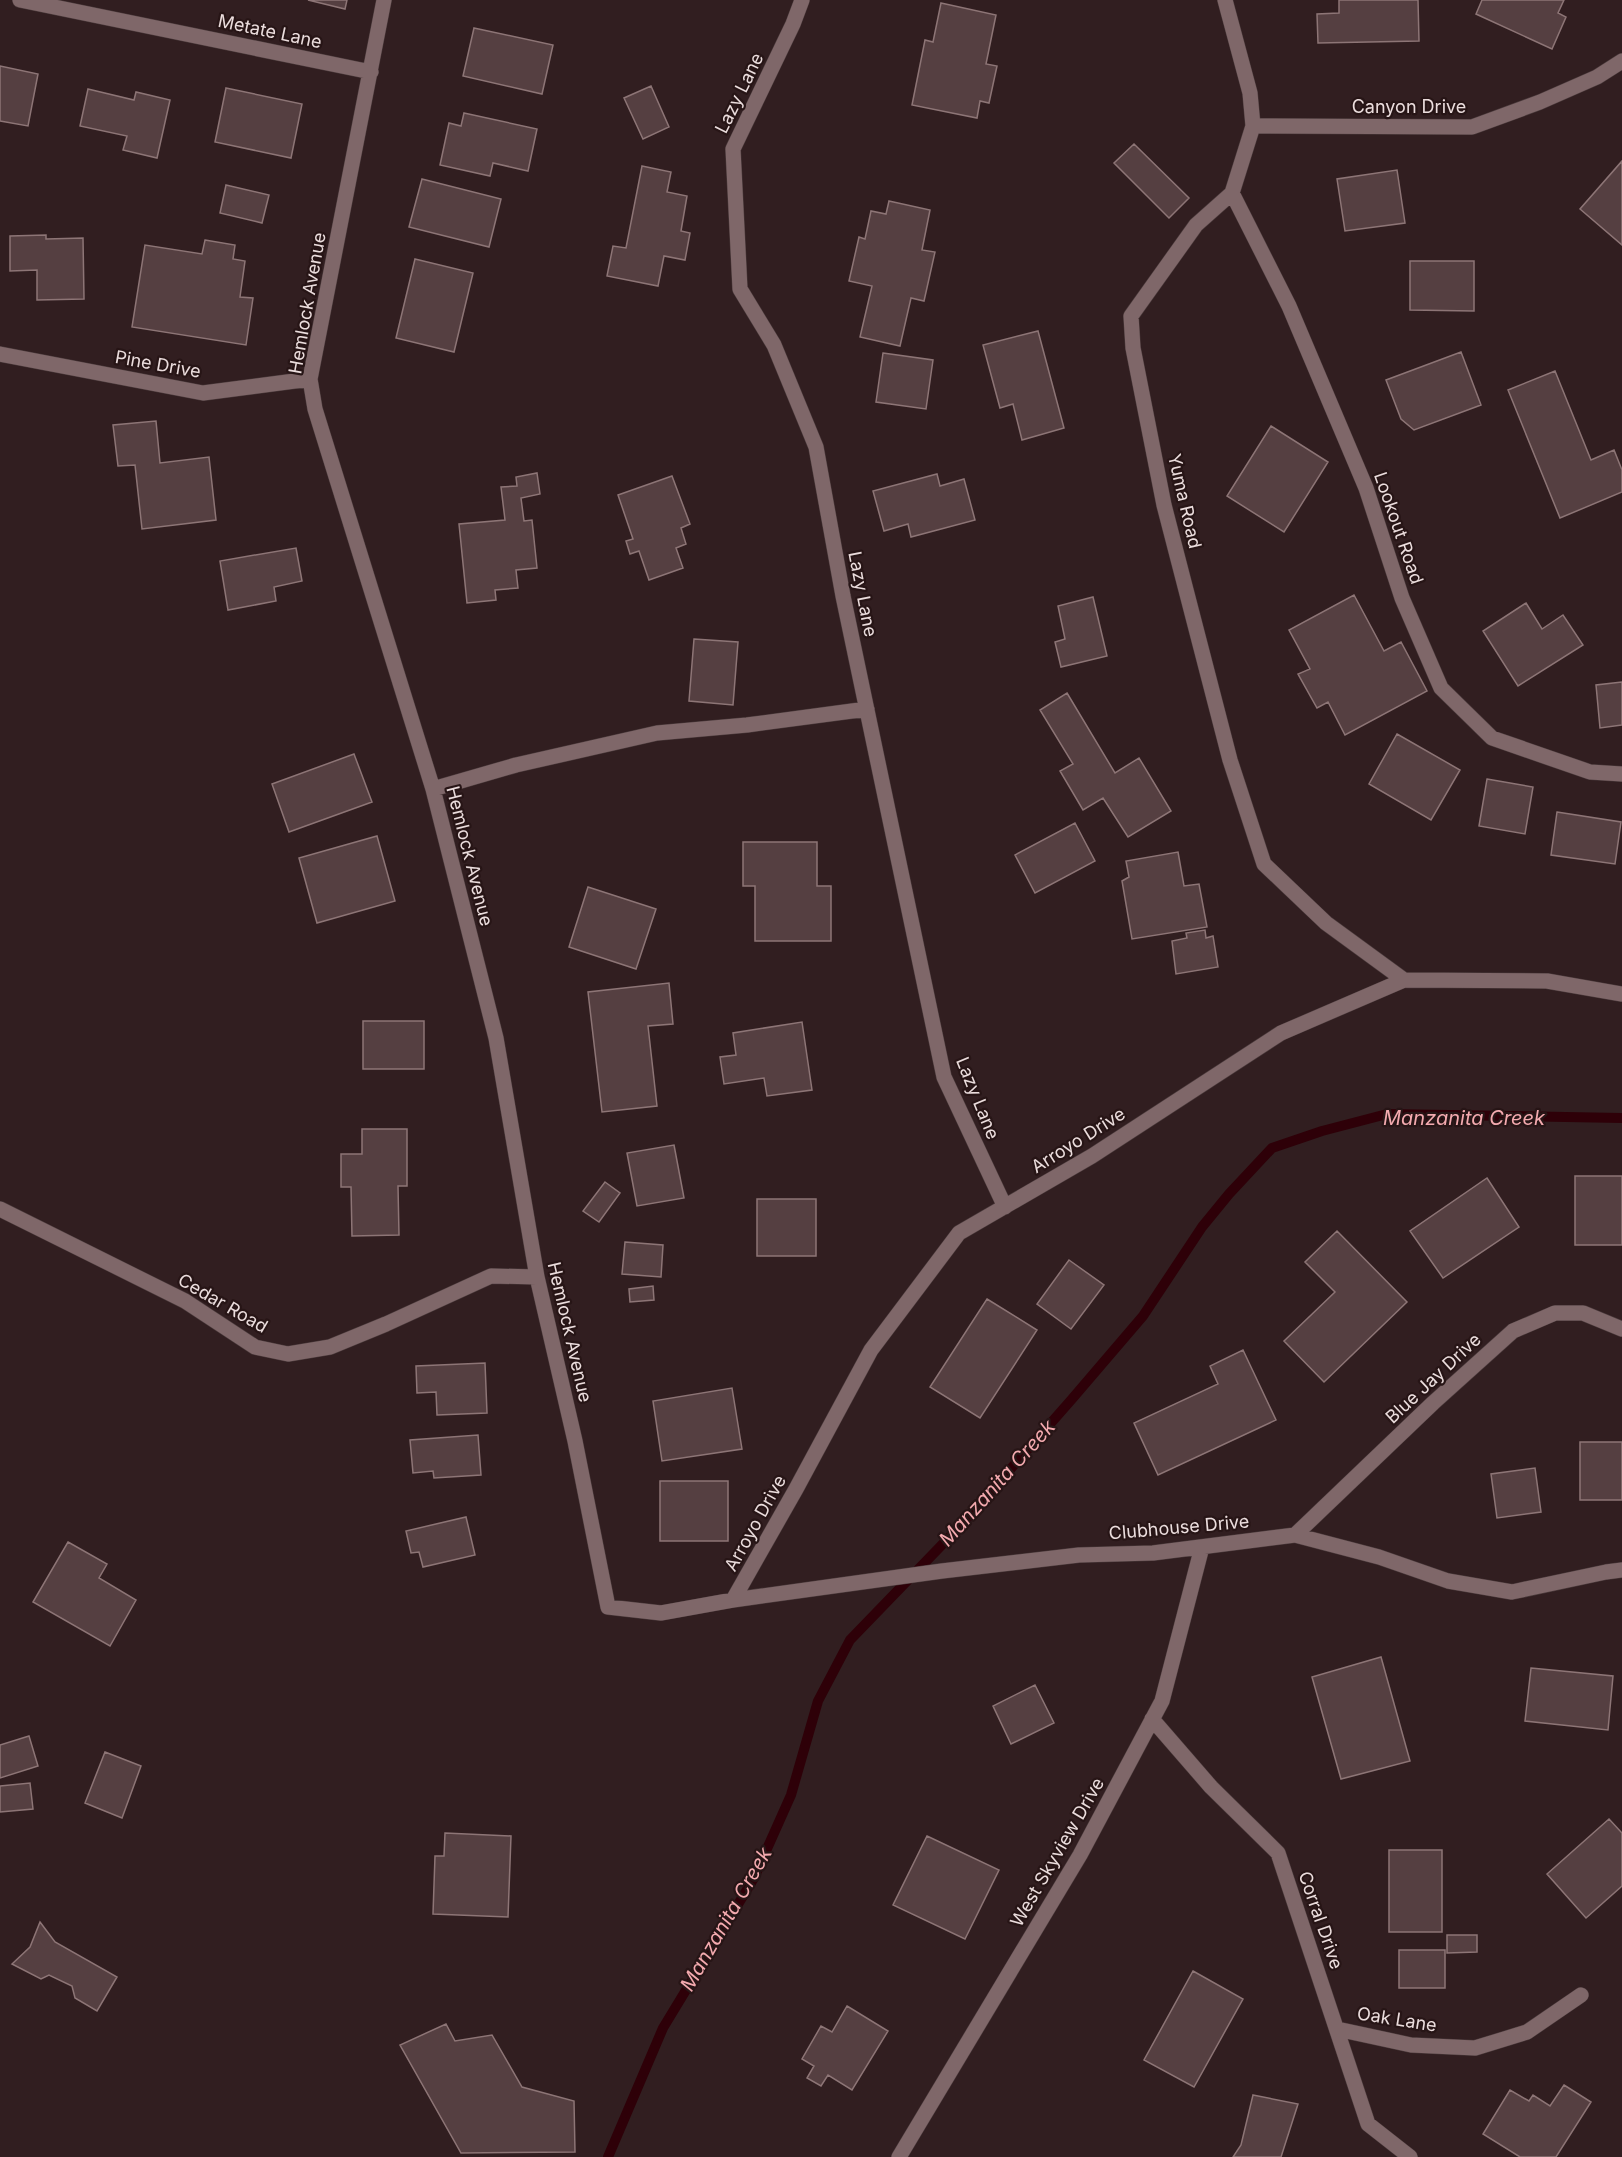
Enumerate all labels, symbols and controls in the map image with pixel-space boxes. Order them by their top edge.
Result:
street label: Metate Lane [216,10,324,52]
street label: Lazy Lane [711,49,767,137]
street label: Canyon Drive [1352,96,1466,117]
street label: Hemlock Avenue [284,231,330,375]
street label: Pine Drive [113,346,203,382]
street label: Yuma Road [1164,452,1206,550]
street label: Lookout Road [1370,469,1428,587]
street label: Lazy Lane [844,549,882,639]
street label: Hemlock Avenue [442,784,498,928]
street label: Lazy Lane [952,1054,1004,1142]
street label: Arroyo Drive [1027,1103,1129,1177]
water label: Manzanita Creek [1383,1106,1546,1130]
street label: Hemlock Avenue [544,1260,596,1404]
street label: Cedar Road [174,1269,272,1337]
street label: Blue Jay Drive [1381,1329,1485,1427]
water label: Manzanita Creek [934,1414,1061,1551]
street label: Arroyo Drive [720,1471,790,1575]
street label: Clubhouse Drive [1108,1510,1250,1544]
street label: West Skyview Drive [1006,1774,1108,1930]
water label: Manzanita Creek [675,1842,777,1995]
street label: Corral Drive [1294,1868,1348,1972]
street label: Oak Lane [1356,2002,1438,2036]

